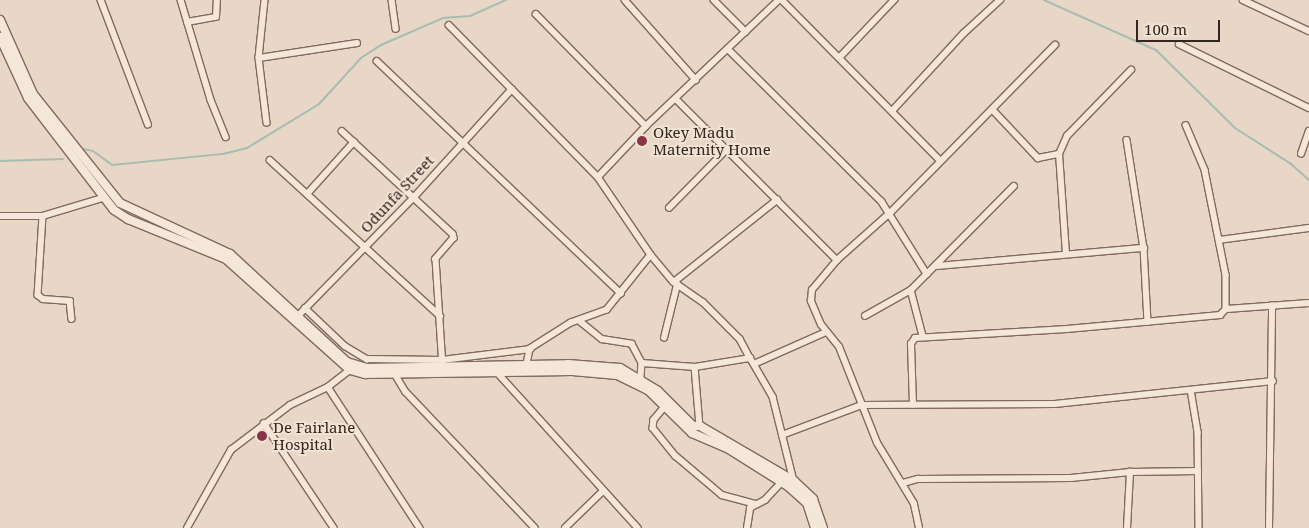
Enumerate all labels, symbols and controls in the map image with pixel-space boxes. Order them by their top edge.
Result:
scale bar [1139,10,1223,42]
text: 100 m [1144,19,1187,39]
place label: Okey Madu Maternity Home [653,123,771,158]
marker: Okey Madu Maternity Home [635,134,649,148]
street label: Odunfa Street [357,152,437,236]
place label: De Fairlane Hospital [273,418,355,453]
marker: De Fairlane Hospital [255,429,269,443]

